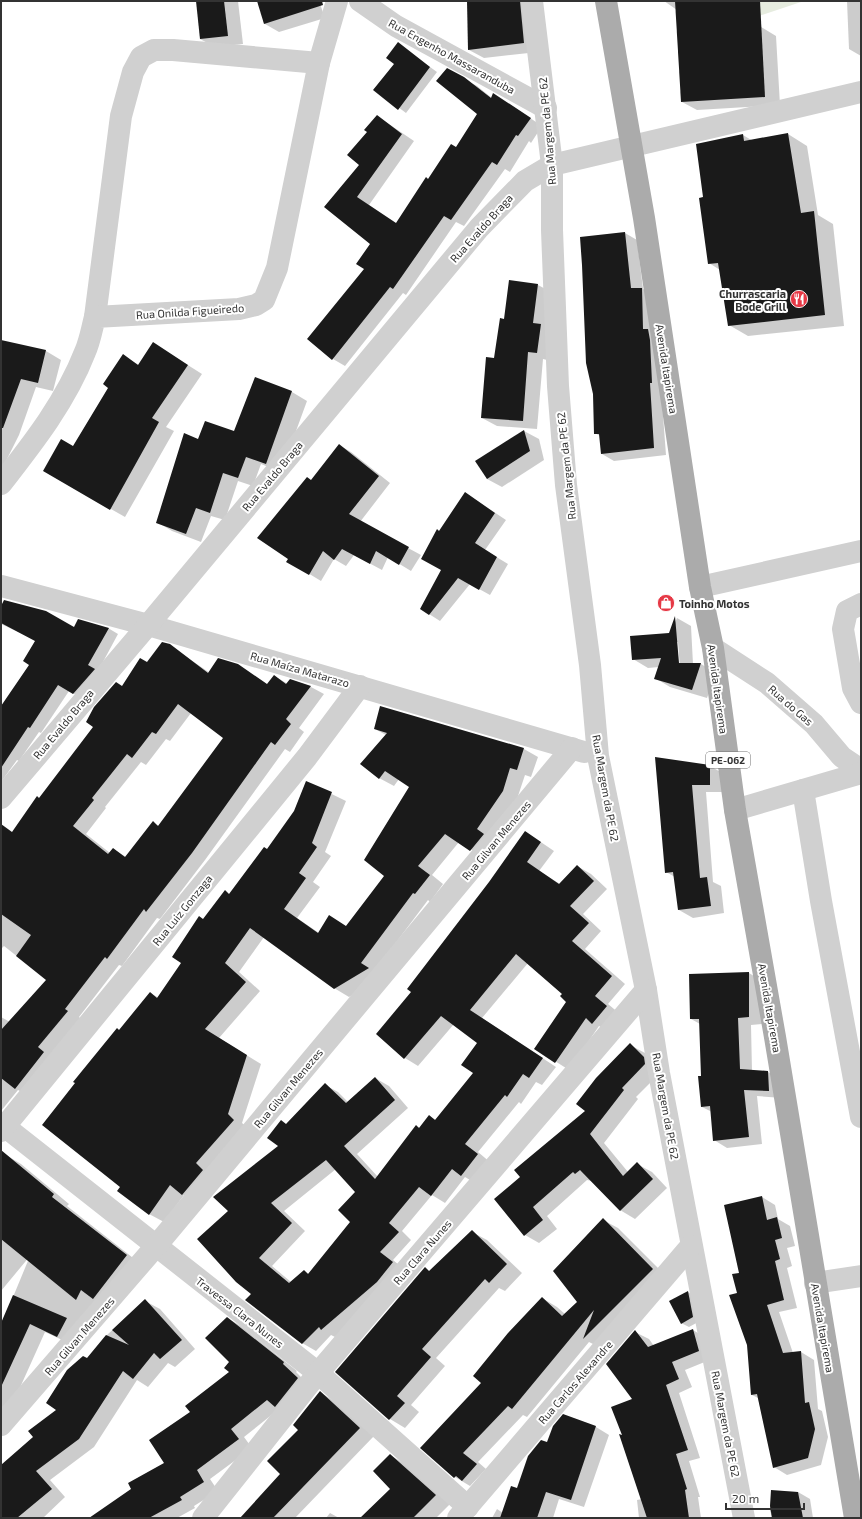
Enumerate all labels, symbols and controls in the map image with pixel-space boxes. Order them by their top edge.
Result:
street label: Rua Engenho Massaranduba [387,16,517,96]
street label: Rua Margem da PE 62 [536,77,558,185]
street label: Rua Evaldo Braga [447,191,515,265]
place label: Churrascaria Bode Grill [719,287,786,313]
restaurant icon: Churrascaria Bode Grill [789,289,809,309]
street label: Rua Onilda Figueiredo [135,301,245,321]
street label: Avenida Itapirema [654,323,680,415]
street label: Rua Margem da PE 62 [554,412,578,520]
street label: Rua Evaldo Braga [239,438,305,514]
shop icon: Toinho Motos [656,593,676,613]
place label: Toinho Motos [679,597,750,610]
street label: Avenida Itapirema [705,643,731,735]
street label: Rua Maíza Matarazo [249,649,351,689]
street label: Rua do Gas [766,682,816,728]
street label: Rua Evaldo Braga [30,686,96,762]
street label: Rua Margem da PE 62 [590,734,622,842]
road number: PE-062 [706,752,750,768]
street label: Rua Gilvan Menezes [459,797,533,882]
street label: Rua Luiz Gonzaga [149,872,215,948]
street label: Avenida Itapirema [756,962,784,1054]
street label: Rua Gilvan Menezes [251,1045,325,1130]
street label: Rua Margem da PE 62 [650,1052,682,1160]
street label: Rua Clara Nunes [390,1217,454,1287]
street label: Travessa Clara Nunes [194,1274,287,1350]
street label: Avenida Itapirema [809,1282,837,1374]
street label: Rua Gilvan Menezes [41,1294,117,1378]
street label: Rua Carlos Alexandre [535,1338,615,1426]
street label: Rua Margem da PE 62 [709,1370,743,1478]
scale bar [726,1485,804,1511]
text: 20 m [732,1491,759,1505]

